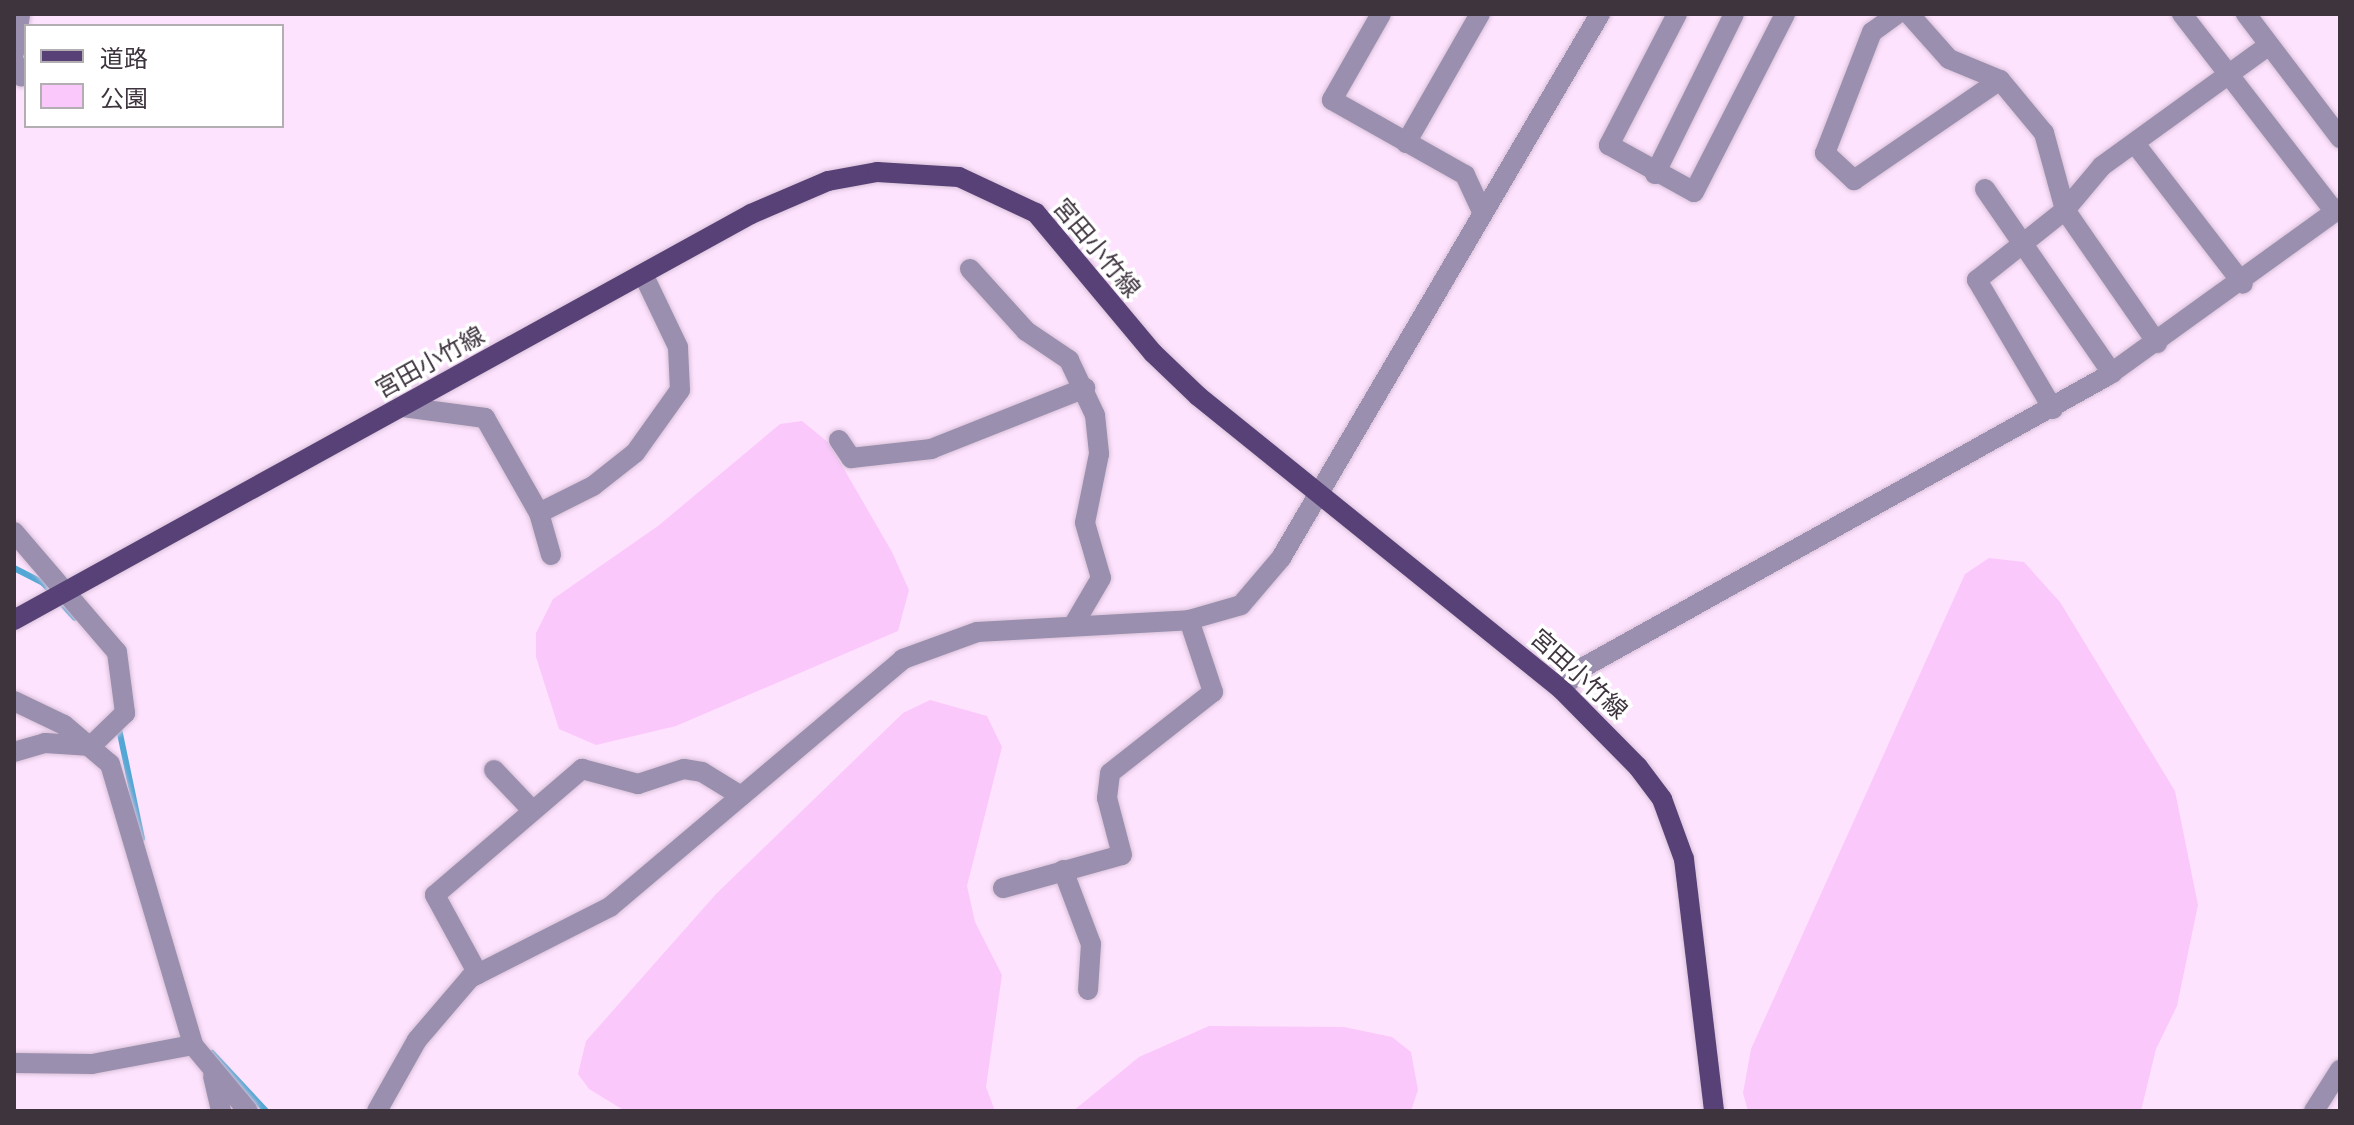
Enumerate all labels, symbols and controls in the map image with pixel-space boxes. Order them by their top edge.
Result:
legend [24,24,284,128]
text: 道路 [100,44,148,73]
text: 公園 [100,84,148,113]
street label: 宮田小竹線 [1047,193,1147,303]
street label: 宮田小竹線 [371,320,489,404]
street label: 宮田小竹線 [1525,623,1633,725]

